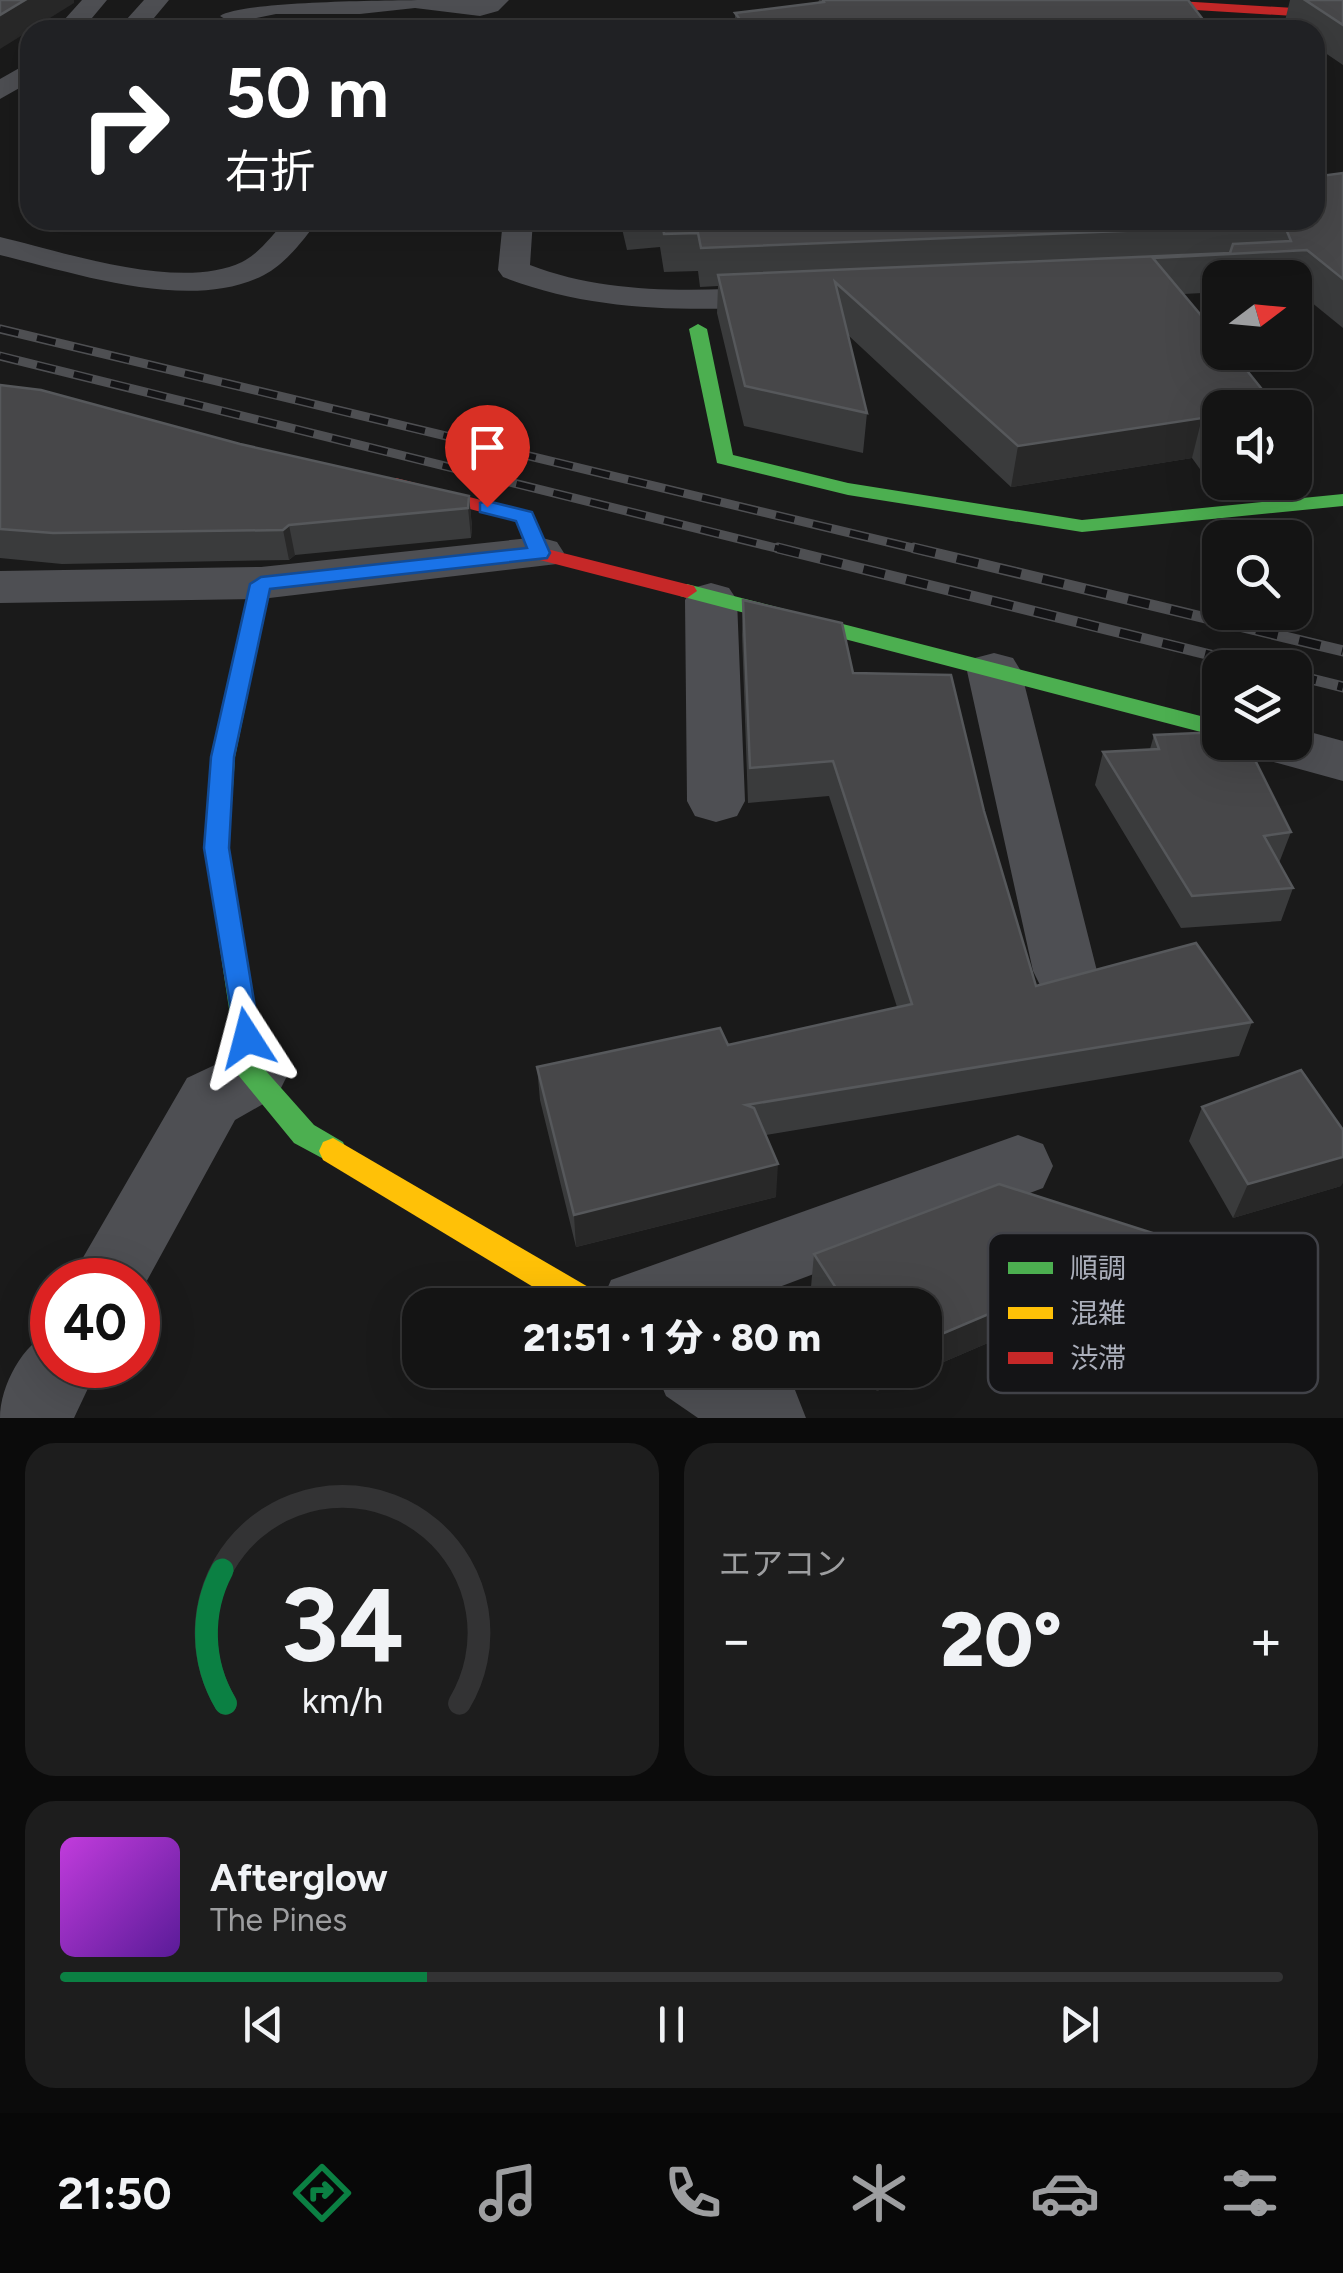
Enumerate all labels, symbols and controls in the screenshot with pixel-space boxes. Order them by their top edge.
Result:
text: 50 m [225,50,389,135]
icon: right [60,60,190,190]
text: 右折 [225,144,315,198]
north arrow [1202,260,1312,370]
map controls [1202,260,1312,760]
button: sound [1202,390,1312,500]
pin [445,405,530,508]
icon: arrive [460,420,515,475]
button: search [1202,520,1312,630]
button: layers [1202,650,1312,760]
position arrow [195,986,299,1090]
legend [988,1233,1318,1393]
text: 順調 [1070,1251,1126,1285]
speed limit sign: 40 [30,1258,160,1388]
text: 混雑 [1070,1296,1126,1330]
text: 21:51 · 1 分 · 80 m [523,1315,821,1361]
text: 渋滞 [1070,1341,1126,1375]
text: エアコン [719,1545,847,1583]
text: 34 [280,1562,404,1687]
text: 20° [940,1595,1062,1685]
text: − [719,1607,753,1673]
text: + [1249,1607,1283,1673]
text: km/h [301,1679,383,1722]
text: Afterglow [210,1855,388,1901]
text: The Pines [210,1901,347,1939]
icon: previous [236,1997,291,2052]
icon: pause [644,1997,699,2052]
icon: next [1052,1997,1107,2052]
icon: directions [287,2158,357,2228]
icon: music [473,2158,543,2228]
icon: phone [658,2158,728,2228]
icon: climate [844,2158,914,2228]
icon: car [1030,2158,1100,2228]
icon: filters [1215,2158,1285,2228]
text: 21:50 [58,2166,172,2220]

